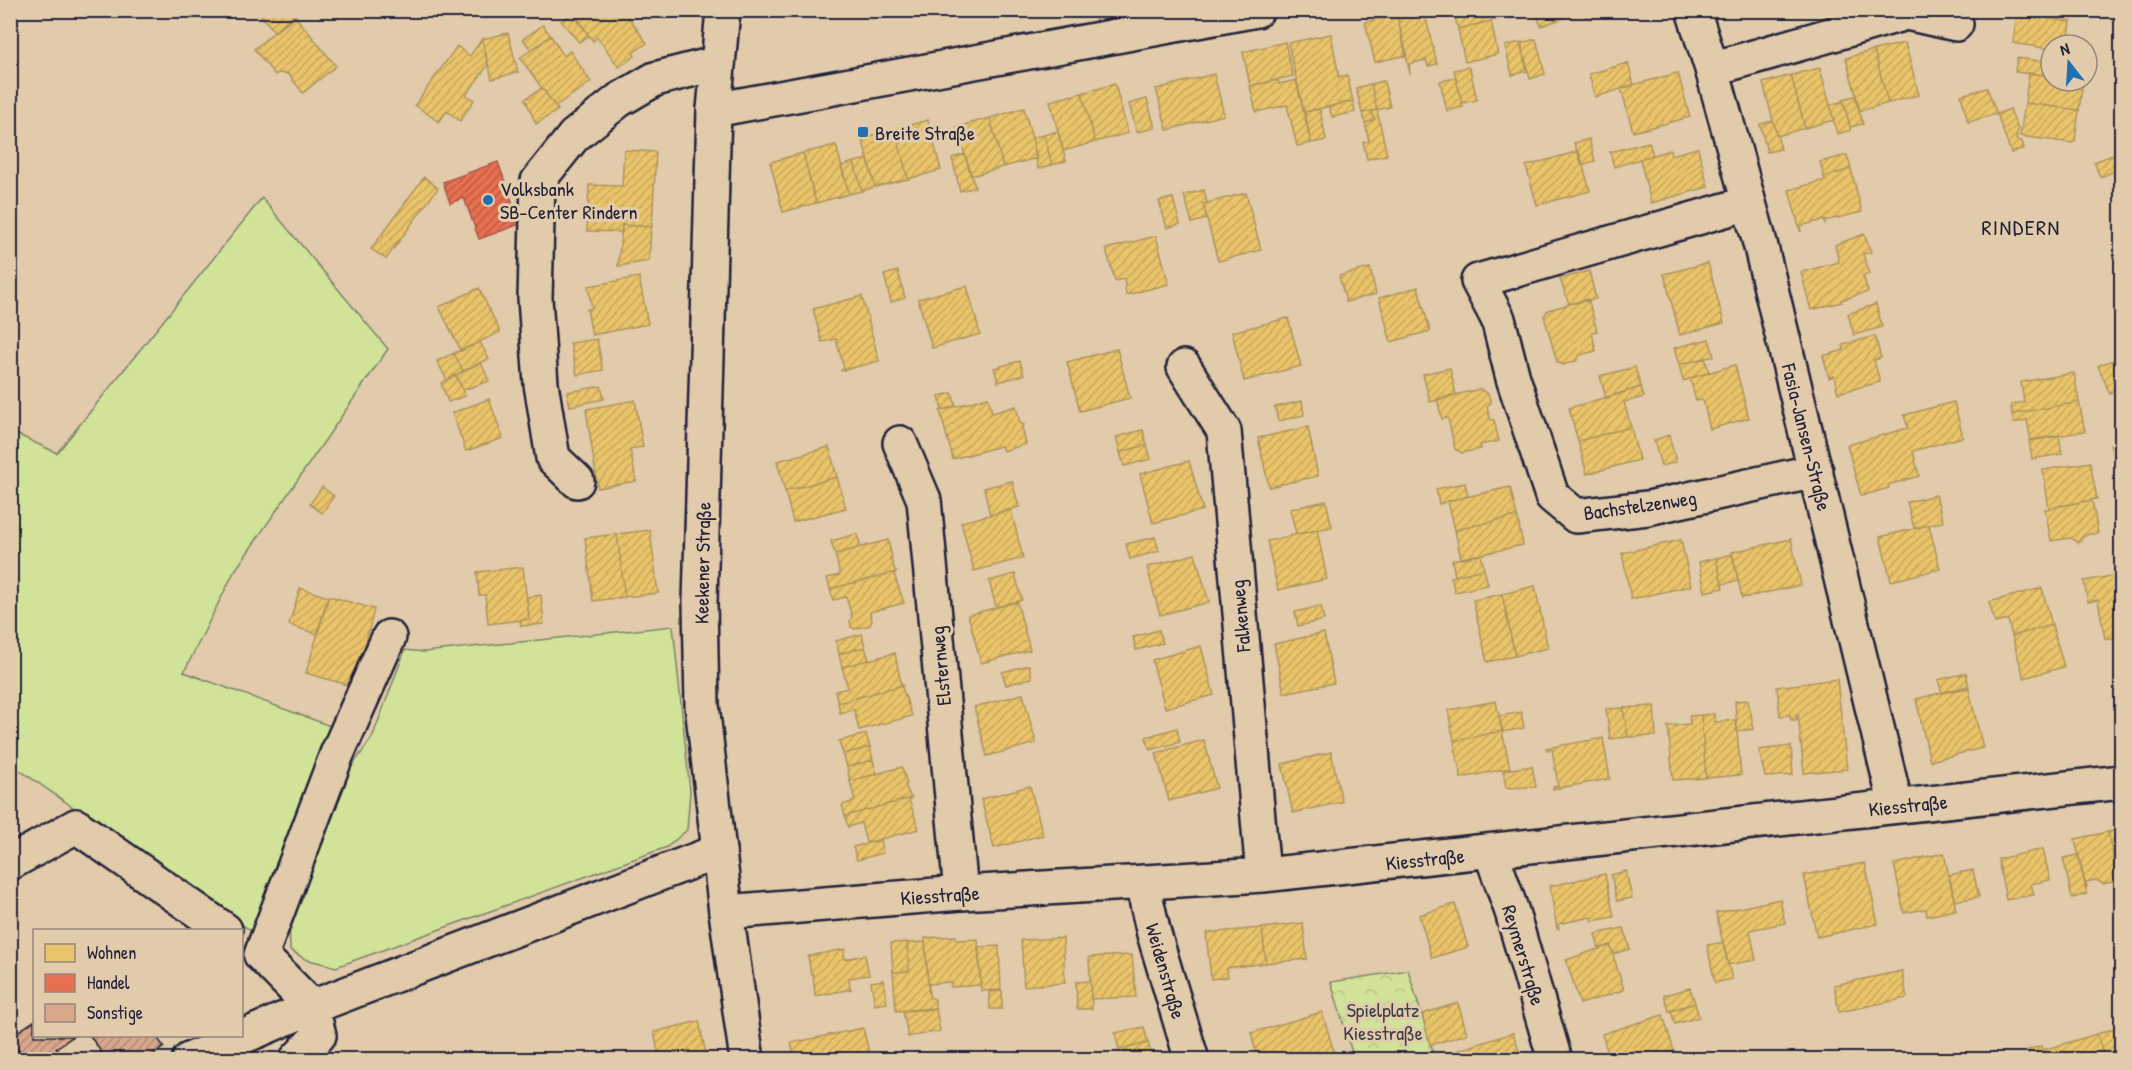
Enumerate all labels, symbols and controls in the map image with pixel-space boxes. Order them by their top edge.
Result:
north arrow [2039,33,2099,93]
text: N [2057,37,2072,60]
place label: Breite Straße [875,119,975,146]
marker: Breite Straße [856,125,870,139]
place label: Volksbank SB-Center Rindern [500,175,638,225]
marker: Volksbank SB-Center Rindern [481,193,495,207]
district label: RINDERN [1981,212,2061,242]
street label: Fasia-Jansen-Straße [1775,360,1838,513]
street label: Bachstelzenweg [1582,484,1698,526]
street label: Keekener Straße [687,502,717,624]
street label: Falkenweg [1223,579,1257,654]
street label: Elsternweg [923,625,957,707]
street label: Kiesstraße [1867,787,1949,823]
street label: Kiesstraße [1384,841,1466,877]
street label: Kiesstraße [900,879,981,911]
street label: Reymerstraße [1496,902,1552,1008]
street label: Weidenstraße [1139,920,1193,1022]
legend [33,929,243,1037]
text: Wohnen [87,940,136,965]
text: Handel [87,970,130,995]
park label: Spielplatz Kiesstraße [1343,996,1423,1046]
text: Sonstige [87,1000,143,1025]

